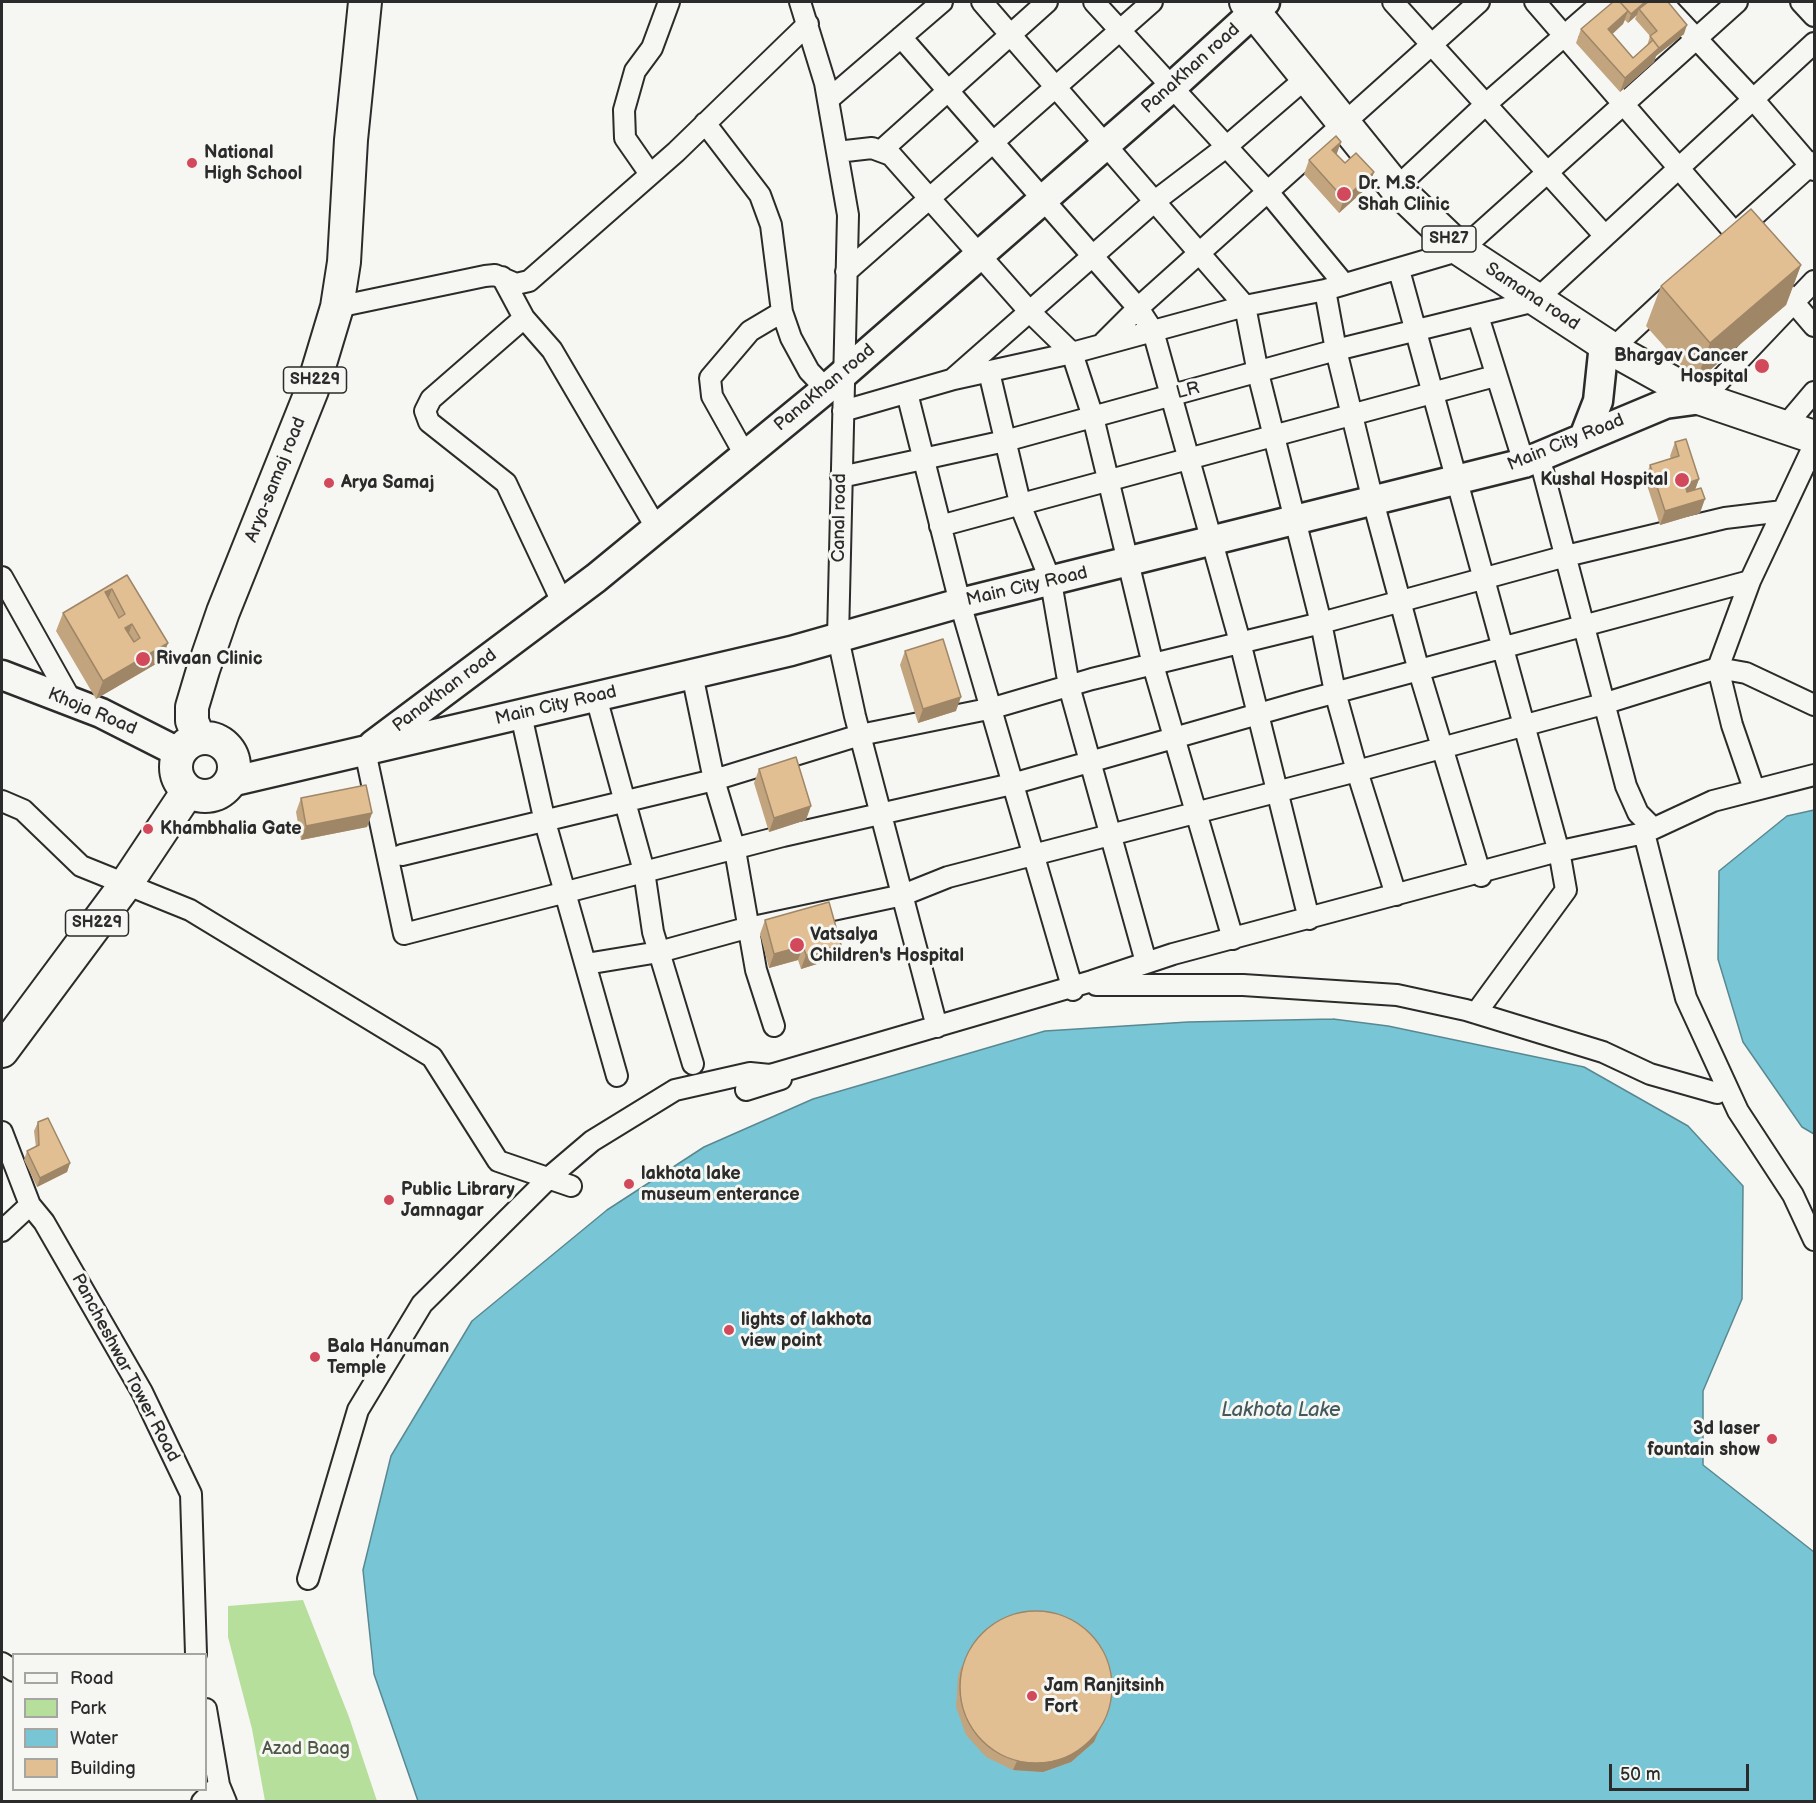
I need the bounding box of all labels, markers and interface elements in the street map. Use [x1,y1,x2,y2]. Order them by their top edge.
street label: PanaKhan road [1137,19,1245,119]
place label: National High School [204,142,302,184]
marker: National High School [185,156,199,170]
place label: Dr. M.S. Shah Clinic [1358,173,1450,216]
marker: Dr. M.S. Shah Clinic [1335,185,1353,203]
road number: SH27 [1422,226,1476,252]
street label: Samana road [1481,258,1583,336]
street label: PanaKhan road [770,340,880,436]
place label: Bhargav Cancer Hospital [1614,345,1748,388]
marker: Bhargav Cancer Hospital [1753,357,1771,375]
road number: SH229 [284,367,346,393]
street label: LR [1174,378,1202,404]
street label: Main City Road [1504,410,1628,476]
street label: Arya-samaj road [241,414,311,546]
place label: Kushal Hospital [1540,469,1668,491]
marker: Kushal Hospital [1673,471,1691,489]
place label: Arya Samaj [341,472,434,494]
street label: Canal road [828,473,852,563]
marker: Arya Samaj [322,476,336,490]
street label: Main City Road [964,563,1090,611]
street label: PanaKhan road [389,645,501,737]
place label: Rivaan Clinic [156,648,263,670]
marker: Rivaan Clinic [134,650,152,668]
street label: Main City Road [493,682,619,730]
street label: Khoja Road [44,684,140,740]
place label: Khambhalia Gate [160,818,302,840]
marker: Khambhalia Gate [141,822,155,836]
road number: SH229 [66,910,128,936]
place label: Vatsalya Children's Hospital [810,924,964,966]
marker: Vatsalya Children's Hospital [788,936,806,954]
place label: lakhota lake museum enterance [641,1163,800,1206]
marker: lakhota lake museum enterance [622,1177,636,1191]
place label: Public Library Jamnagar [401,1179,515,1222]
marker: Public Library Jamnagar [382,1193,396,1207]
street label: Pancheshwar Tower Road [66,1270,184,1466]
place label: lights of lakhota view point [741,1309,872,1352]
marker: lights of lakhota view point [722,1323,736,1337]
place label: Bala Hanuman Temple [327,1336,449,1378]
marker: Bala Hanuman Temple [308,1350,322,1364]
water label: Lakhota Lake [1221,1399,1341,1423]
place label: 3d laser fountain show [1647,1418,1760,1460]
marker: 3d laser fountain show [1765,1432,1779,1446]
legend [12,1653,207,1791]
text: Road [70,1668,114,1689]
place label: Jam Ranjitsinh Fort [1044,1675,1164,1718]
marker: Jam Ranjitsinh Fort [1025,1689,1039,1703]
text: Park [70,1698,106,1719]
text: Water [70,1728,118,1749]
park label: Azad Baag [262,1738,350,1760]
scale bar [1612,1752,1752,1790]
text: Building [70,1758,136,1779]
text: 50 m [1620,1764,1661,1785]

